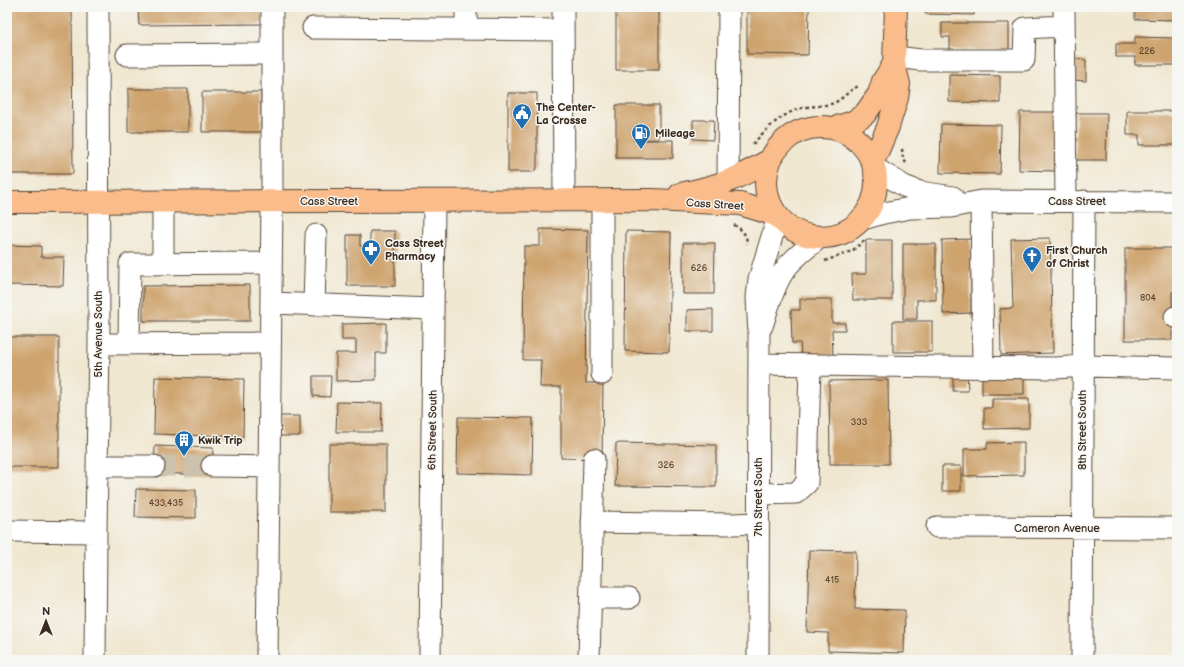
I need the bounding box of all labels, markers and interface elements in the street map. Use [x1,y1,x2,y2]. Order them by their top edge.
house number: 226 [1139,46,1156,57]
place label: The Center- La Crosse [536,101,596,127]
public building icon: The Center- La Crosse [511,102,533,130]
fuel station icon: Mileage [630,122,652,150]
place label: Mileage [655,127,695,140]
street label: Cass Street [300,195,359,208]
street label: Cass Street [1048,195,1107,208]
street label: Cass Street [686,196,745,213]
place label: Cass Street Pharmacy [385,237,444,263]
pharmacy icon: Cass Street Pharmacy [360,238,382,266]
place label: First Church of Christ [1046,244,1108,270]
church icon: First Church of Christ [1021,245,1043,273]
house number: 626 [691,263,708,274]
street label: 5th Avenue South [92,291,105,377]
house number: 804 [1140,293,1157,304]
street label: 6th Street South [425,390,440,470]
street label: 8th Street South [1076,390,1089,470]
house number: 333 [851,417,868,428]
building icon: Kwik Trip [173,429,195,457]
place label: Kwik Trip [198,434,243,447]
street label: 7th Street South [752,458,765,536]
house number: 326 [658,460,675,471]
house number: 433,435 [149,498,183,509]
street label: Cameron Avenue [1014,522,1100,535]
house number: 415 [825,575,839,586]
north arrow [26,601,66,641]
text: N [42,605,50,618]

